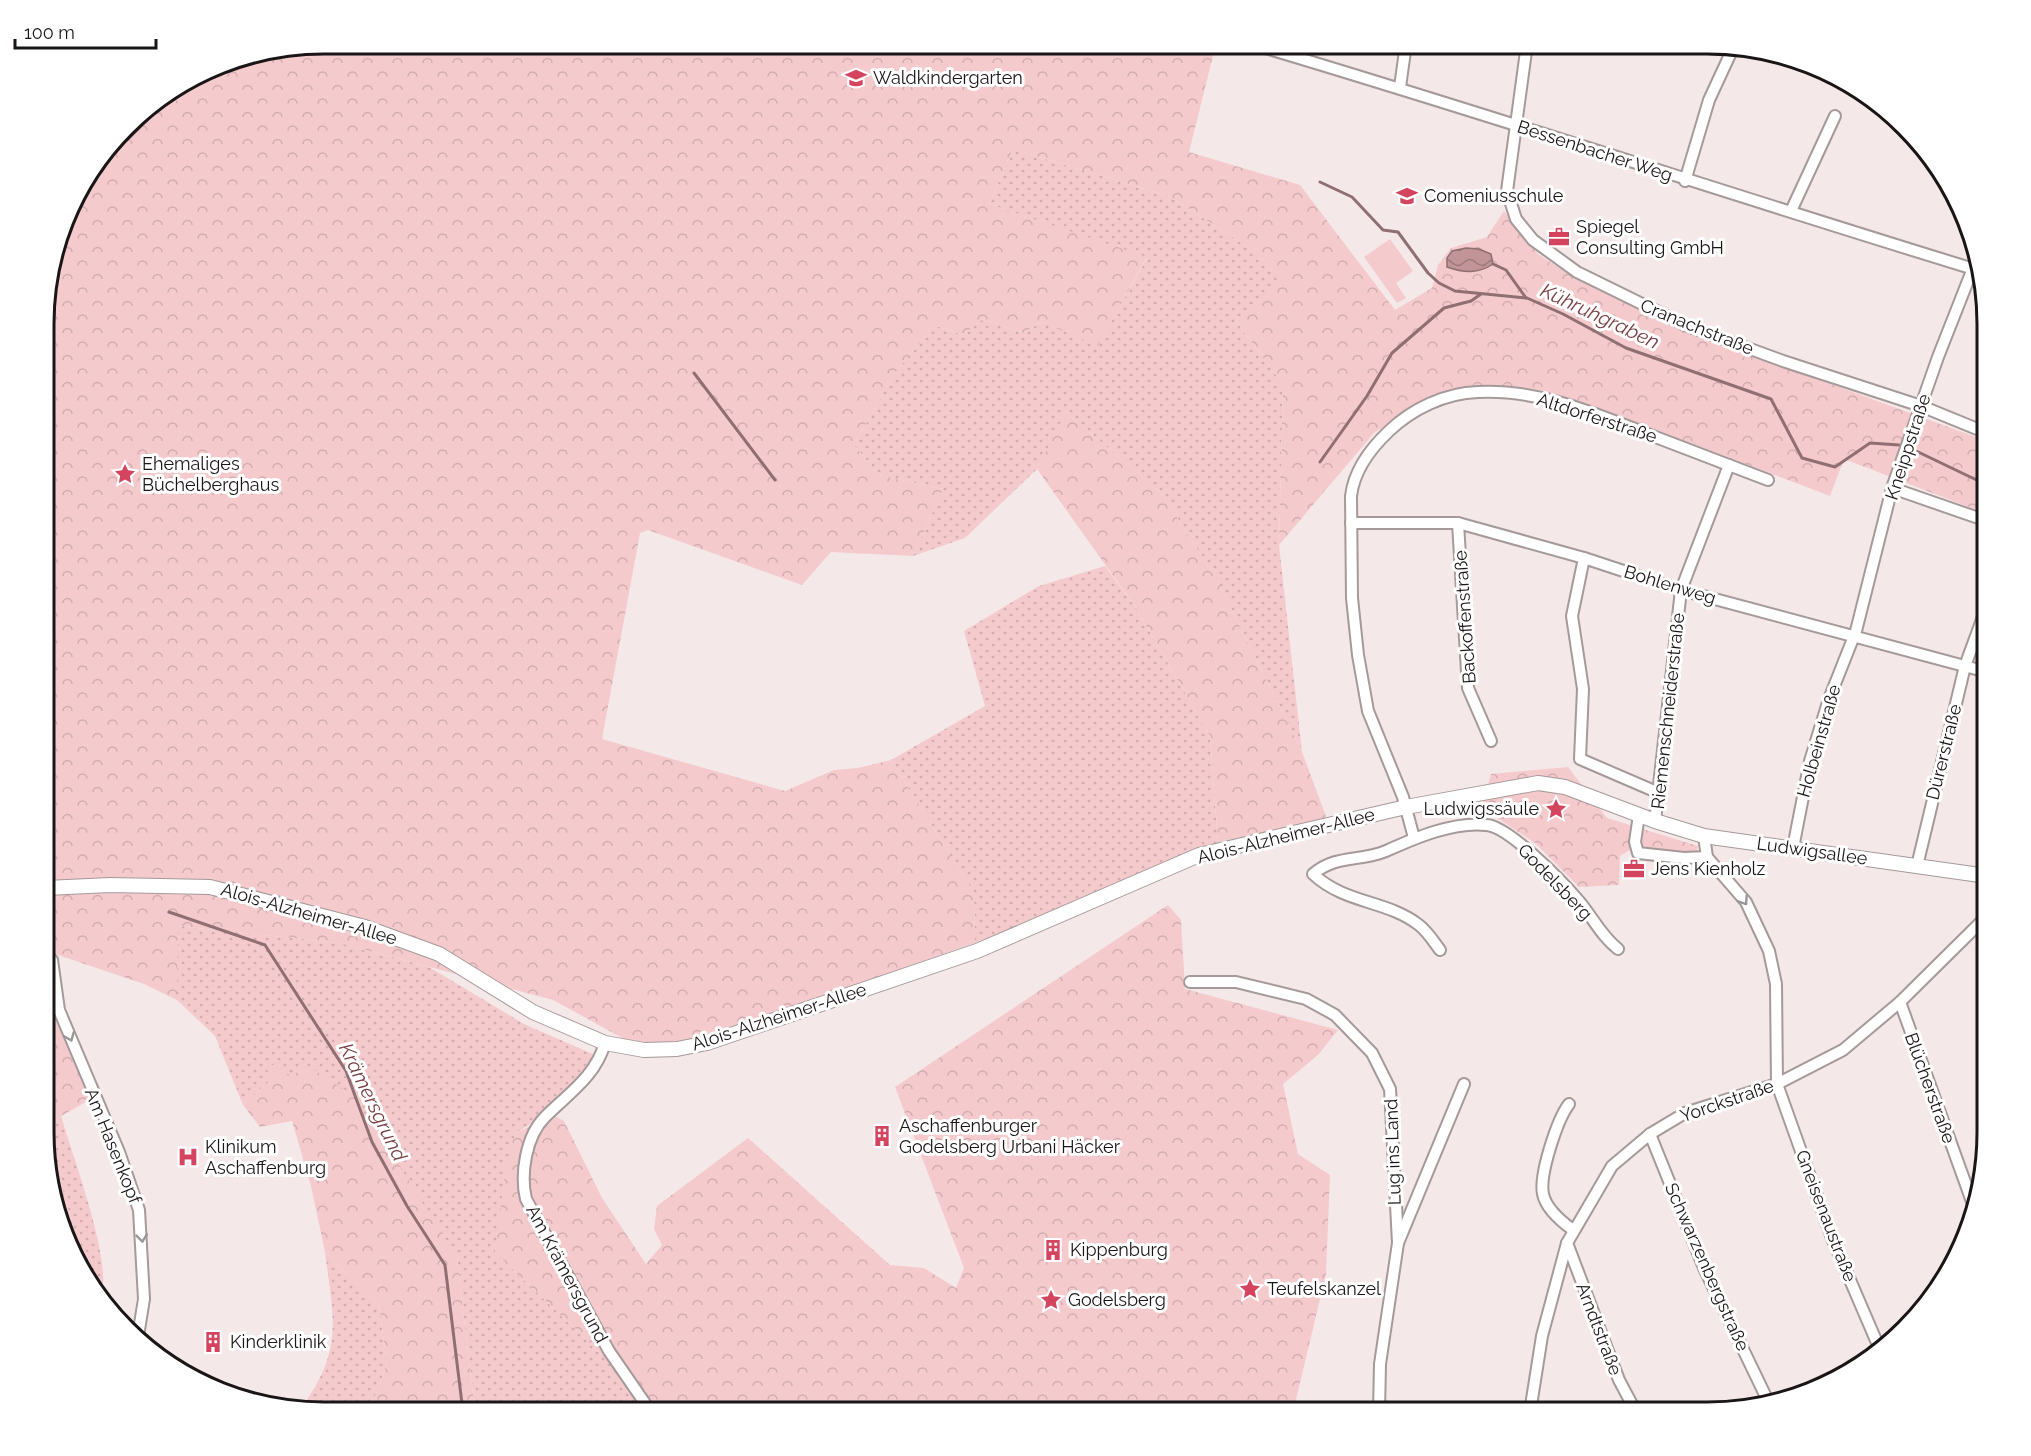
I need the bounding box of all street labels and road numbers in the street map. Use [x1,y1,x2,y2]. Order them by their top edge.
street label: Bessenbacher Weg [1515,116,1675,186]
street label: Cranachstraße [1637,294,1757,359]
street label: Altdorferstraße [1534,388,1660,447]
street label: Kneippstraße [1881,391,1935,502]
street label: Backoffenstraße [1449,549,1480,685]
street label: Bohlenweg [1622,561,1719,608]
street label: Riemenschneiderstraße [1647,611,1688,810]
street label: Holbeinstraße [1792,682,1845,800]
street label: Dürerstraße [1921,701,1966,802]
street label: Alois-Alzheimer-Allee [1195,803,1377,868]
street label: Ludwigsallee [1755,832,1869,869]
street label: Godelsberg [1514,839,1597,924]
street label: Alois-Alzheimer-Allee [219,878,400,949]
street label: Alois-Alzheimer-Allee [689,978,869,1055]
street label: Blücherstraße [1901,1030,1960,1146]
street label: Yorckstraße [1677,1075,1777,1126]
street label: Am Hasenkopf [81,1085,147,1208]
street label: Lug ins Land [1380,1098,1405,1206]
street label: Gneisenaustraße [1792,1147,1861,1285]
street label: Schwarzenbergstraße [1661,1180,1754,1354]
street label: Am Krämersgrund [522,1201,613,1346]
street label: Arndtstraße [1572,1280,1627,1378]

